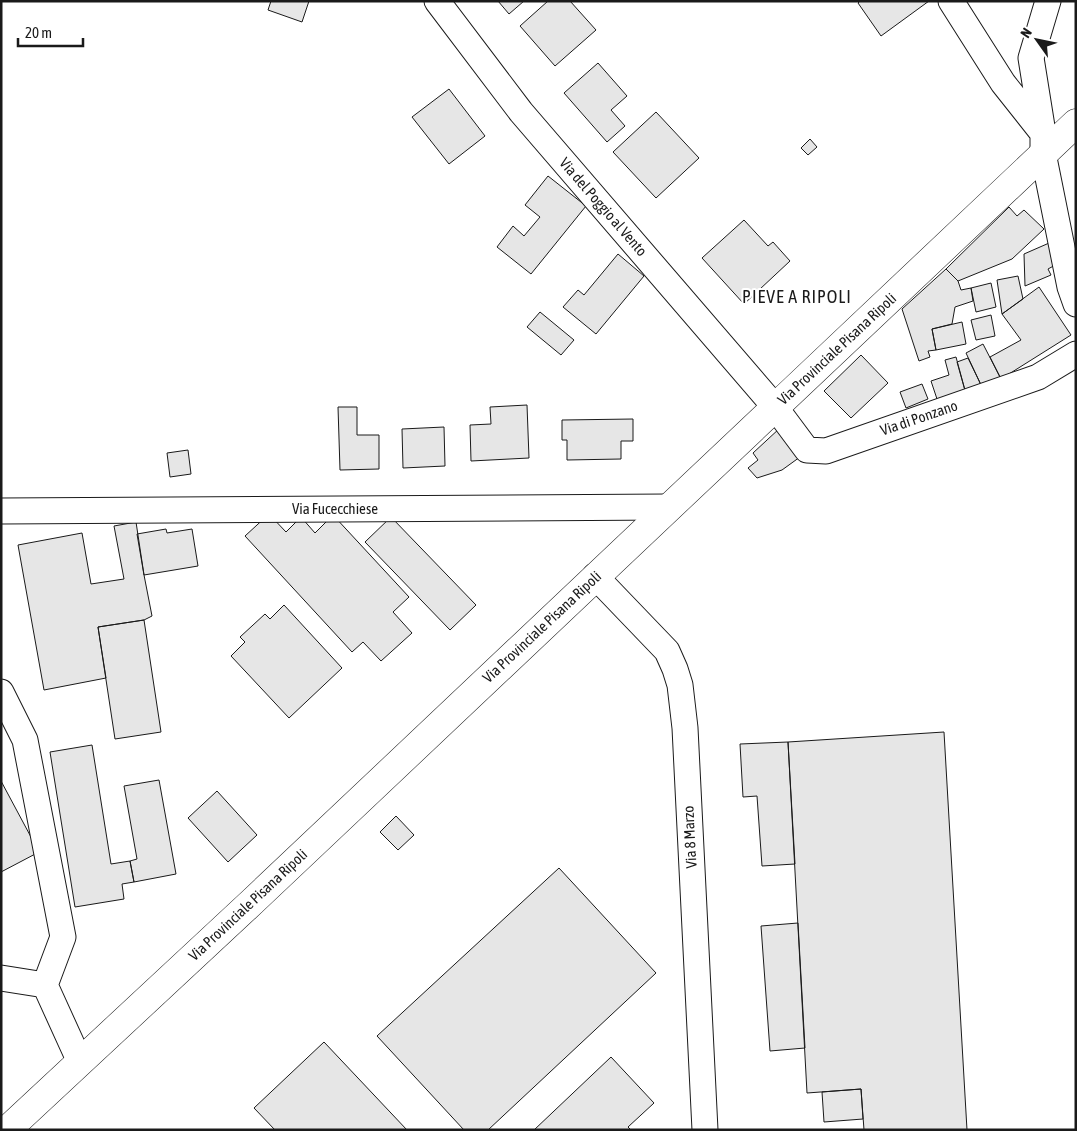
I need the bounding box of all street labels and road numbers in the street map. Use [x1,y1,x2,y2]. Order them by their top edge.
street label: Via del Poggio al Vento [556,154,651,259]
street label: Via Provinciale Pisana Ripoli [774,289,899,408]
street label: Via di Ponzano [878,396,960,439]
street label: Via Fucecchiese [292,500,378,517]
street label: Via Provinciale Pisana Ripoli [479,567,604,686]
street label: Via 8 Marzo [679,805,700,869]
street label: Via Provinciale Pisana Ripoli [185,845,310,964]

